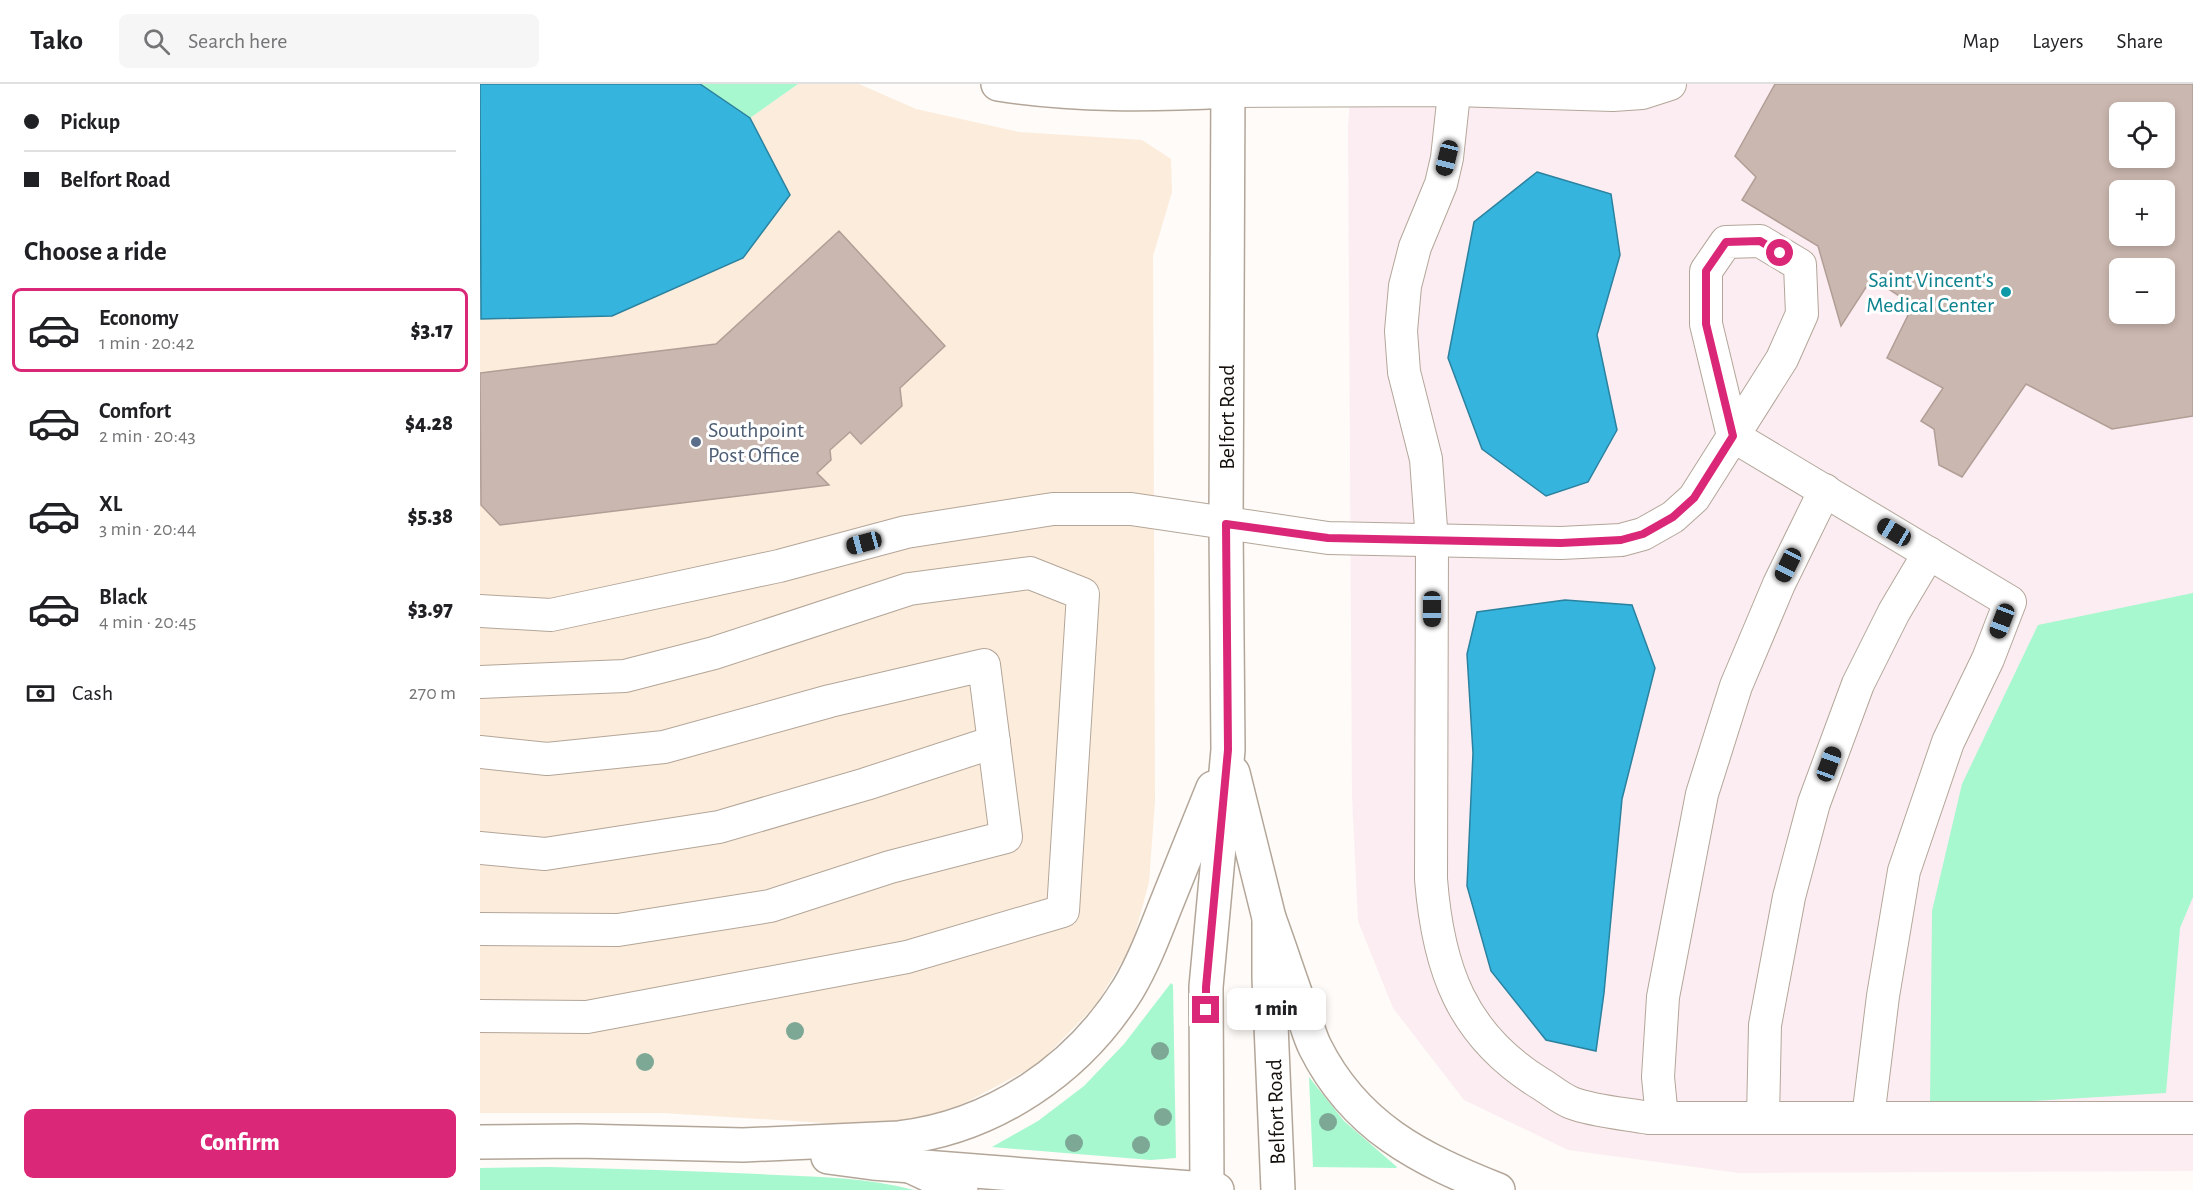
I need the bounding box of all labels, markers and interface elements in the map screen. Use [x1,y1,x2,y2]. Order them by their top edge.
search box [119,14,539,68]
icon: search [140,25,173,58]
text: Tako [30,27,83,55]
text: Search here [188,30,288,52]
text: Map [1963,31,1999,52]
text: Layers [2032,31,2083,52]
text: Share [2116,31,2163,52]
map controls [2109,102,2175,324]
button: locate [2109,102,2175,168]
text: Pickup [60,111,120,133]
car [1434,138,1460,178]
text: Belfort Road [60,169,170,191]
button: + [2109,180,2175,246]
text: Choose a ride [24,238,167,265]
route start [1766,239,1793,266]
button: − [2109,258,2175,324]
place label: Saint Vincent's Medical Center [1866,269,1994,316]
marker: Saint Vincent's Medical Center [1999,285,2013,299]
icon: car [27,303,81,357]
text: Economy [99,307,179,329]
text: $3.17 [410,319,453,341]
text: 1 min · 20:42 [99,333,194,353]
street label: Belfort Road [1216,364,1238,470]
icon: car [27,396,81,450]
text: Comfort [99,400,171,422]
text: $4.28 [405,412,453,434]
place label: Southpoint Post Office [708,419,804,466]
text: 2 min · 20:43 [99,426,196,446]
marker: Southpoint Post Office [689,435,703,449]
icon: car [27,489,81,543]
text: XL [99,493,122,515]
text: $5.38 [408,505,453,527]
car [1874,515,1914,549]
text: 3 min · 20:44 [99,519,196,539]
car [844,530,884,556]
car [1772,545,1804,585]
icon: car [27,582,81,636]
text: Black [99,586,147,608]
car [1423,591,1441,627]
text: $3.97 [408,598,453,620]
car [1987,601,2017,641]
text: 4 min · 20:45 [99,612,196,632]
icon: cash [24,677,57,710]
text: Cash [72,682,113,704]
text: 270 m [409,683,456,703]
car [1814,744,1844,784]
callout: 1 min [1227,989,1326,1031]
route end [1192,996,1219,1023]
text: 1 min [1255,999,1298,1019]
street label: Belfort Road [1263,1059,1289,1165]
button: Confirm [24,1109,456,1178]

